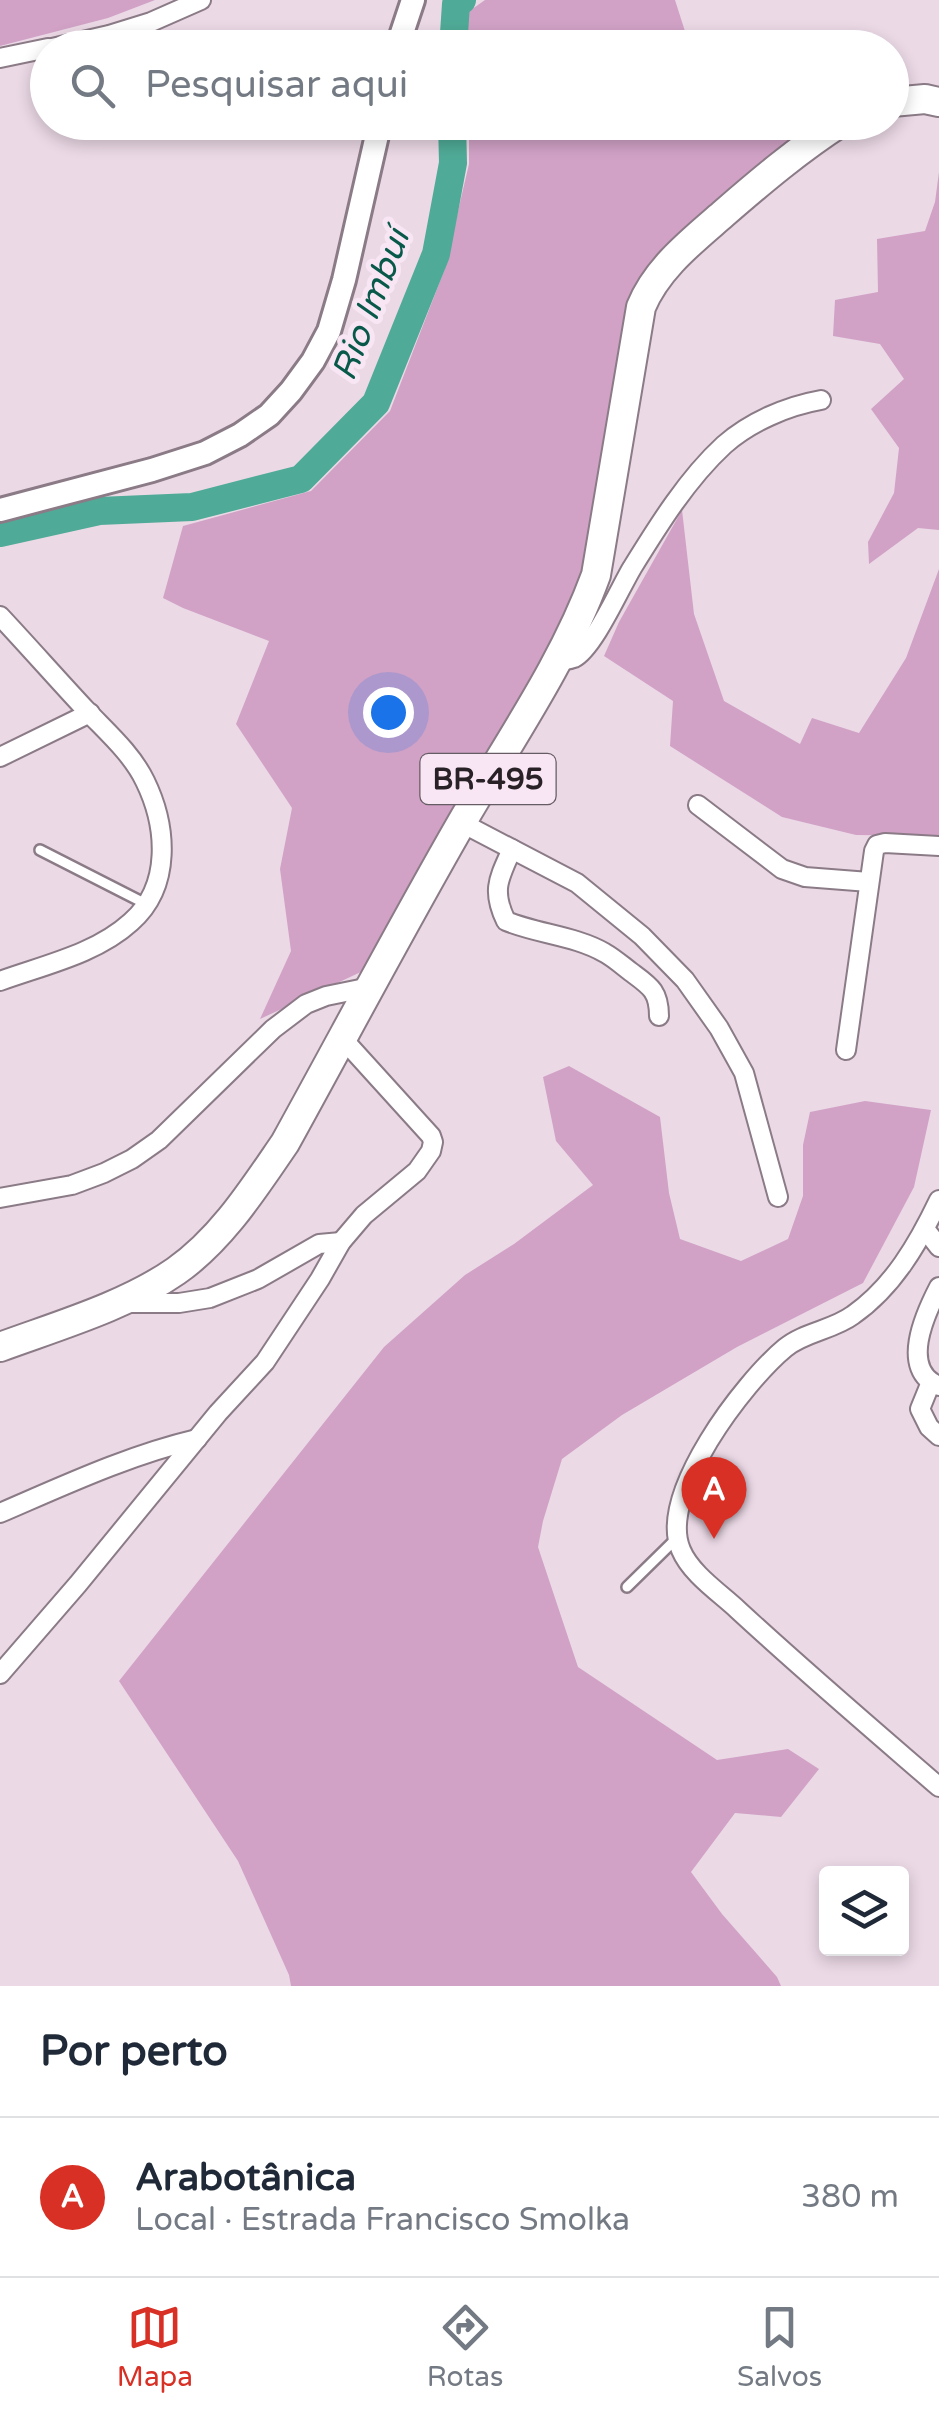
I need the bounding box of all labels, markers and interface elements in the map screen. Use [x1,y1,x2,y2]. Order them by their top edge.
search box [30,30,909,140]
icon: search [65,58,120,113]
text: Pesquisar aqui [145,62,408,108]
water label: Rio Imbuí [323,218,421,386]
your location [363,687,414,738]
road number: BR-495 [420,754,556,804]
pin: A [682,1456,746,1539]
map controls [819,1866,909,1956]
button: layers [819,1866,909,1956]
text: Por perto [40,2026,228,2077]
text: Arabotânica [135,2155,356,2201]
text: A [61,2178,84,2216]
text: 380 m [801,2178,899,2216]
text: Local · Estrada Francisco Smolka [135,2201,630,2239]
tab: Mapa [117,2300,193,2394]
tab: Rotas [427,2300,503,2394]
tab: Salvos [737,2300,822,2394]

